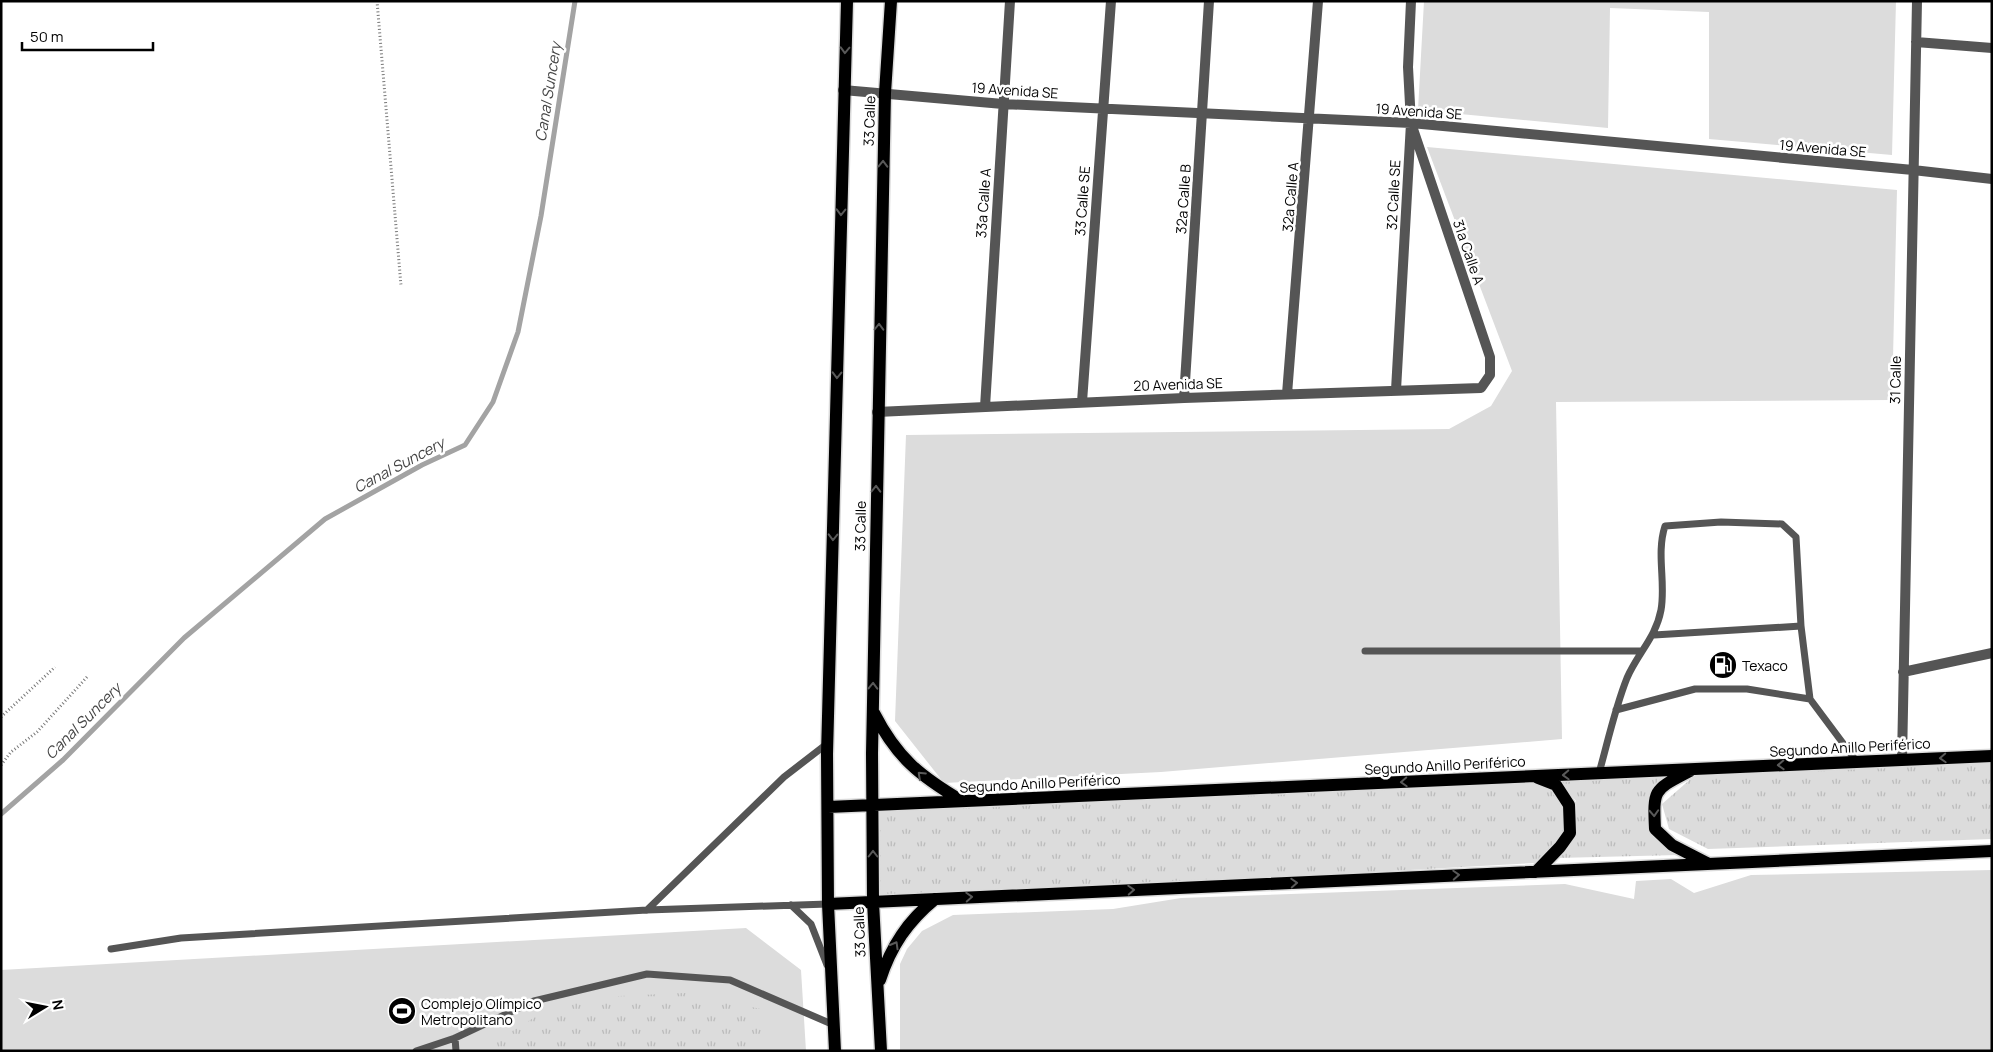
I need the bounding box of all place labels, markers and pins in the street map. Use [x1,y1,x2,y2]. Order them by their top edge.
fuel station icon: Texaco [1708,650,1738,680]
place label: Texaco [1742,656,1788,675]
place label: Complejo Olímpico Metropolitano [421,994,541,1029]
sports icon: Complejo Olímpico Metropolitano [387,996,417,1026]

